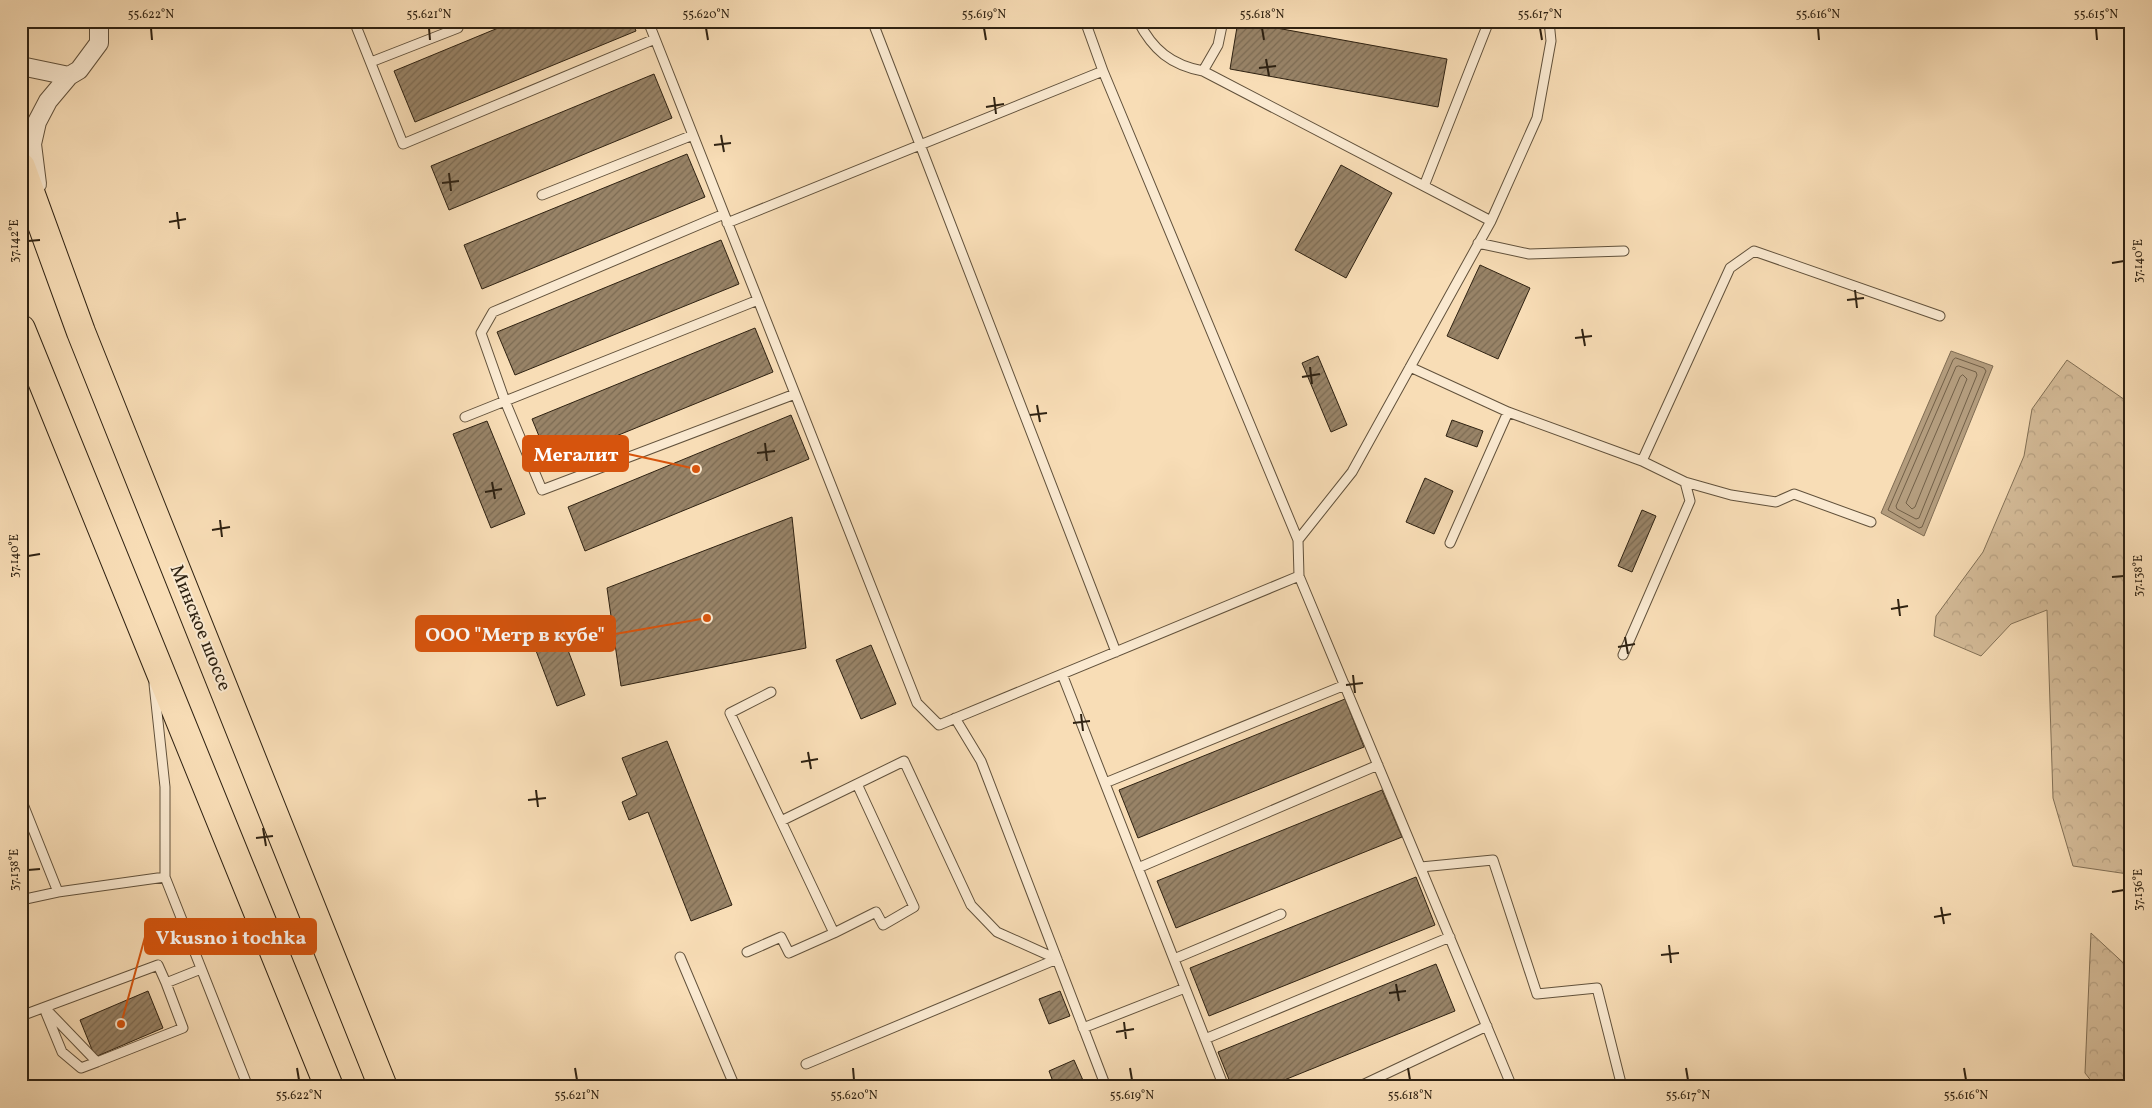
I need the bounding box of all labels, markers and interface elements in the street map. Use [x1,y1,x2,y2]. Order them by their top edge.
text: 55.622°N [128,7,174,23]
text: 55.621°N [407,7,452,23]
text: 55.620°N [682,7,730,23]
text: 55.619°N [962,7,1006,23]
text: 55.618°N [1240,7,1284,23]
text: 55.617°N [1518,7,1562,23]
text: 55.616°N [1796,7,1840,23]
text: 55.615°N [2074,7,2118,23]
text: 37.142°E [7,219,23,263]
text: 37.140°E [2131,239,2147,283]
callout: Мегалит [523,436,628,471]
text: Мегалит [534,442,618,470]
text: 37.140°E [7,534,23,578]
text: 37.138°E [2131,555,2147,597]
street label: Минское шоссе [163,561,237,695]
callout: ООО "Метр в кубе" [416,616,615,651]
text: ООО "Метр в кубе" [425,622,605,650]
text: 37.138°E [7,849,23,891]
text: 37.136°E [2131,869,2147,911]
callout: Vkusno i tochka [145,919,316,954]
text: Vkusno i tochka [156,925,306,953]
text: 55.622°N [276,1088,322,1104]
text: 55.621°N [555,1088,600,1104]
text: 55.620°N [830,1088,878,1104]
text: 55.619°N [1110,1088,1154,1104]
text: 55.618°N [1388,1088,1432,1104]
text: 55.617°N [1666,1088,1710,1104]
text: 55.616°N [1944,1088,1988,1104]

